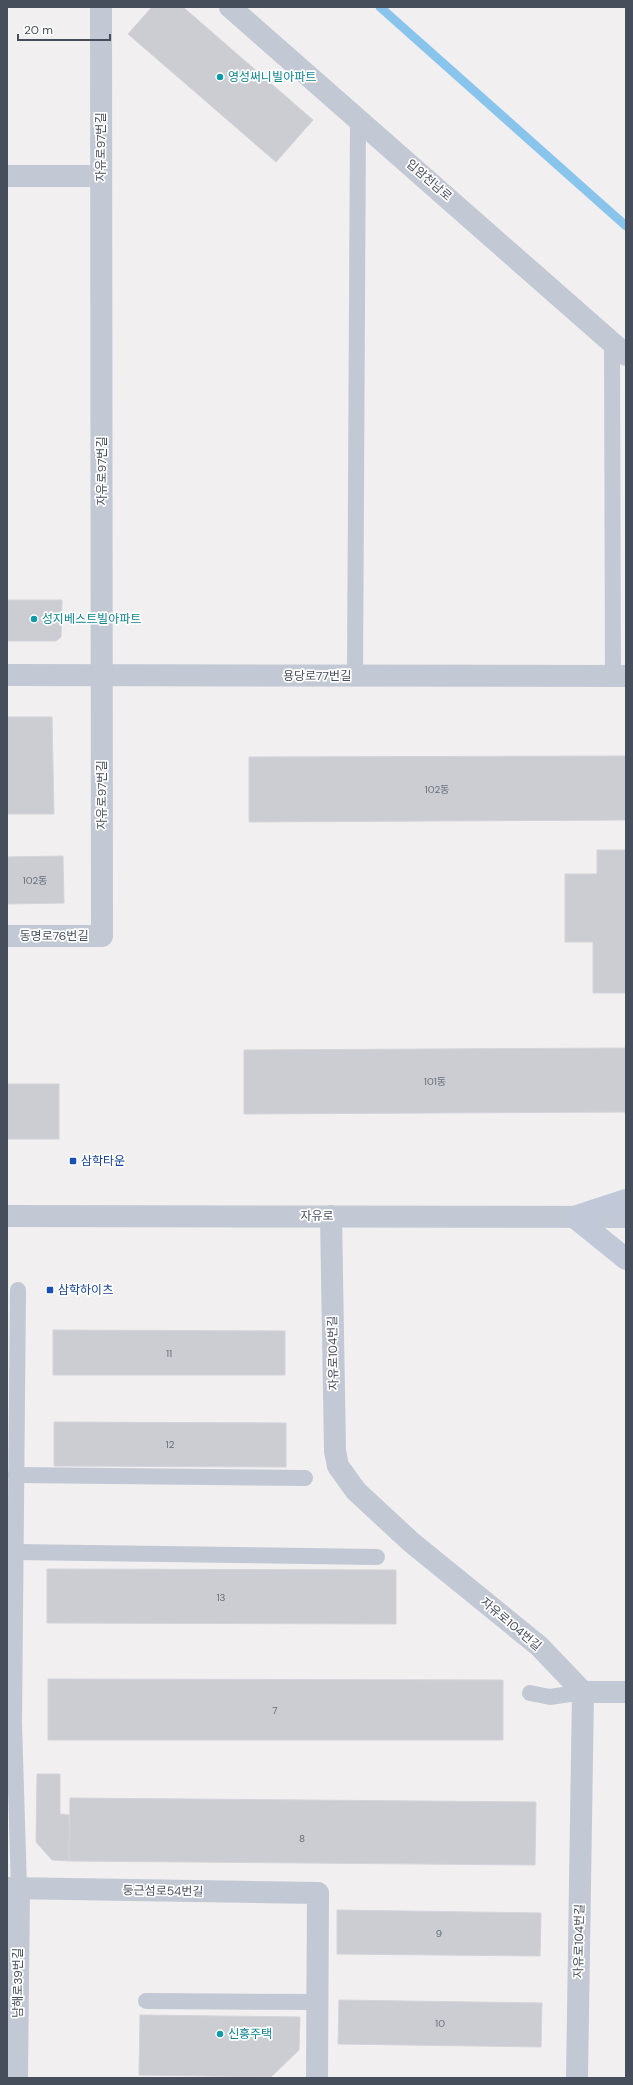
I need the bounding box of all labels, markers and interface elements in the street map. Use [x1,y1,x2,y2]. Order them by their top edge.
scale bar [18,16,110,42]
text: 20 m [24,22,53,38]
place label: 영성써니빌아파트 [228,69,316,85]
marker: 영성써니빌아파트 [215,72,225,82]
street label: 자유로97번길 [93,113,109,181]
street label: 입암천남로 [403,156,455,204]
street label: 자유로97번길 [94,437,110,505]
place label: 성지베스트빌아파트 [42,611,141,627]
marker: 성지베스트빌아파트 [29,614,39,624]
street label: 용당로77번길 [283,668,351,684]
street label: 자유로97번길 [94,761,110,829]
house number: 102동 [425,783,449,796]
house number: 102동 [23,874,47,887]
street label: 동명로76번길 [20,928,88,944]
house number: 101동 [424,1075,446,1088]
place label: 삼학타운 [81,1153,125,1169]
marker: 삼학타운 [68,1156,78,1166]
street label: 자유로 [300,1208,334,1224]
place label: 삼학하이츠 [58,1282,113,1298]
marker: 삼학하이츠 [45,1285,55,1295]
street label: 자유로104번길 [324,1316,342,1390]
house number: 11 [166,1347,172,1360]
house number: 12 [166,1438,175,1451]
house number: 13 [216,1591,226,1604]
street label: 자유로104번길 [477,1594,545,1654]
house number: 7 [272,1704,278,1717]
house number: 8 [299,1832,305,1845]
street label: 둥근섬로54번길 [122,1882,204,1900]
street label: 자유로104번길 [570,1904,588,1978]
house number: 9 [436,1927,442,1940]
street label: 남해로39번길 [10,1948,26,2018]
house number: 10 [435,2017,445,2030]
place label: 신흥주택 [228,2026,272,2042]
marker: 신흥주택 [215,2029,225,2039]

